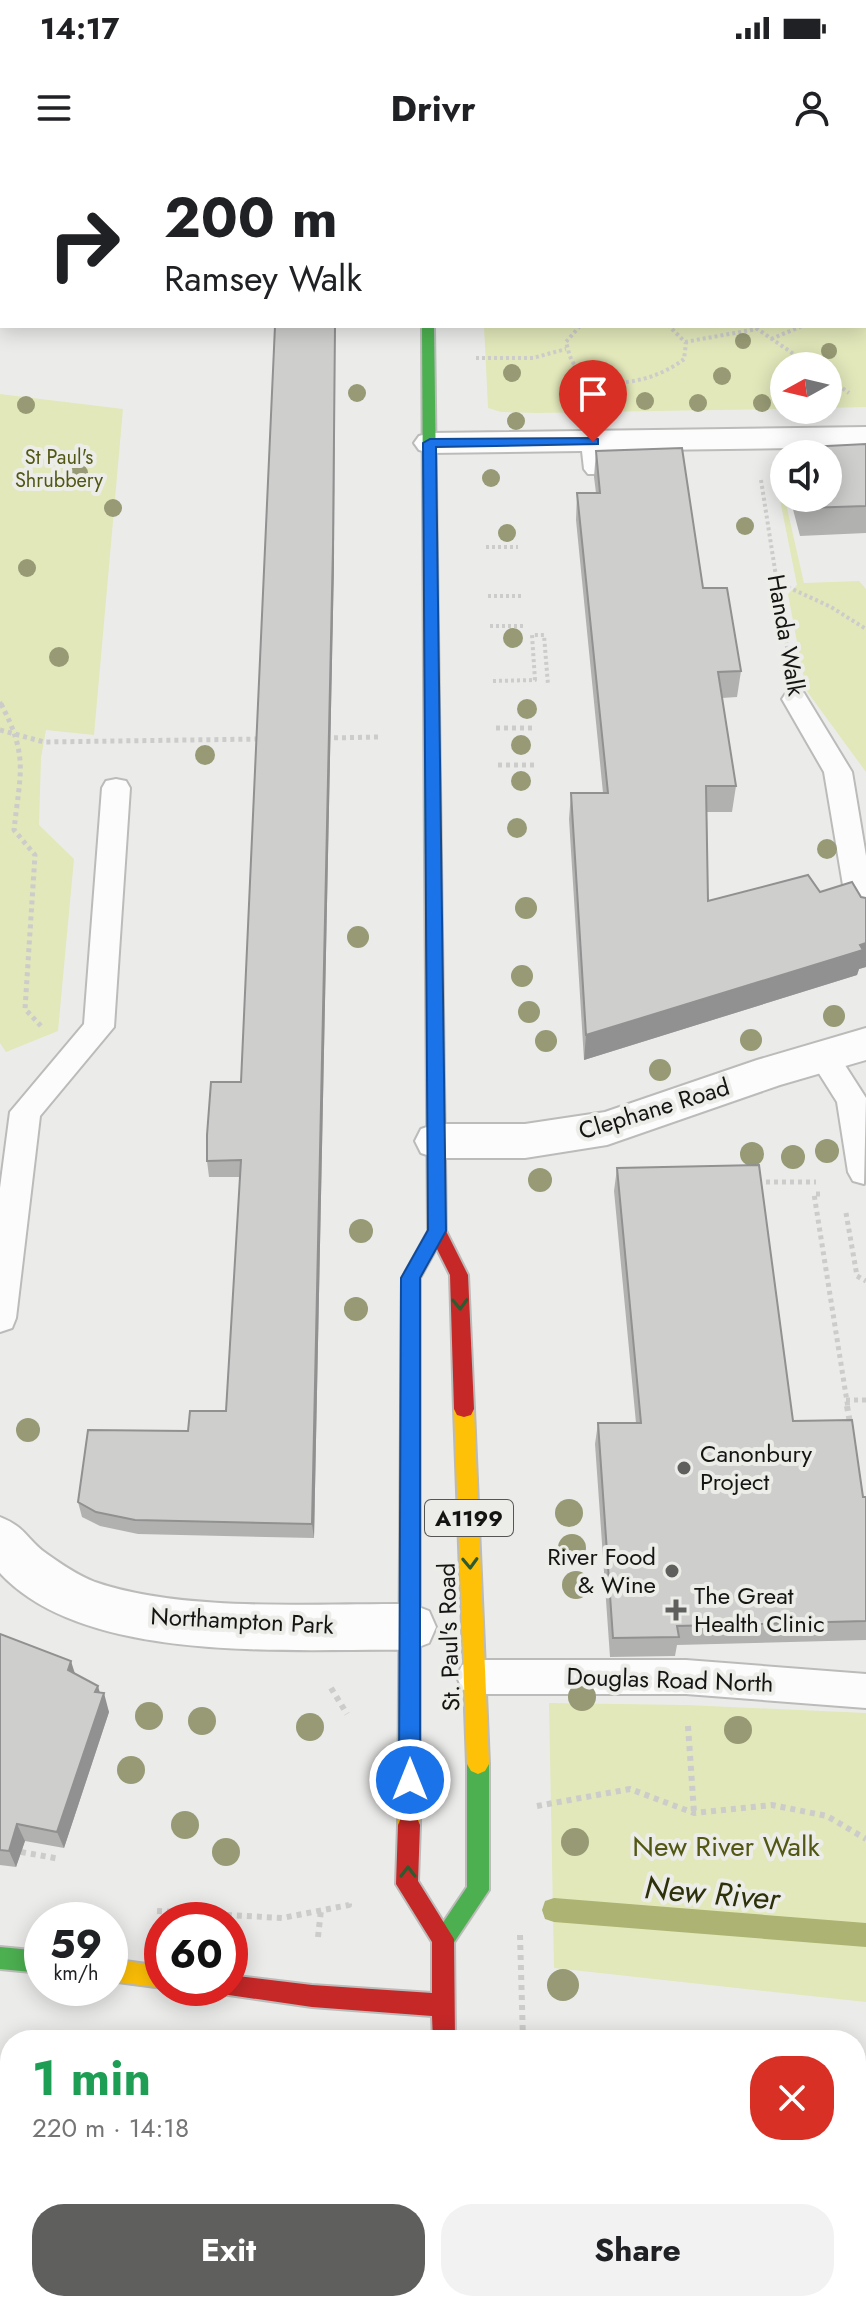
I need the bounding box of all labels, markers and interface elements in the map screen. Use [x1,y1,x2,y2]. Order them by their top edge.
text: 14:17 [40,7,119,50]
text: Drivr [391,82,475,134]
icon: menu [32,86,76,130]
icon: person [790,86,834,130]
text: 200 m [164,177,338,258]
icon: right [32,192,136,296]
text: Ramsey Walk [164,252,362,304]
north arrow [770,352,842,424]
map controls [770,352,842,512]
pin [559,360,627,442]
icon: arrive [571,372,615,416]
button: sound [770,440,842,512]
park label: St Paul's Shrubbery [15,443,103,495]
street label: Handa Walk [759,571,814,699]
street label: Clephane Road [574,1069,734,1148]
one-way arrow [452,1298,469,1311]
place label: Canonbury Project [700,1436,813,1499]
marker: Canonbury Project [675,1459,693,1477]
road number: A1199 [425,1500,513,1536]
place label: River Food & Wine [547,1539,656,1602]
one-way arrow [462,1557,479,1570]
street label: St. Paul's Road [428,1562,469,1712]
marker: River Food & Wine [663,1562,681,1580]
place label: The Great Health Clinic [694,1578,825,1641]
street label: Northampton Park [149,1598,335,1643]
marker: The Great Health Clinic [665,1599,687,1621]
street label: Douglas Road North [566,1658,774,1701]
position arrow [368,1738,452,1822]
park label: New River Walk [632,1826,820,1867]
water label: New River [642,1864,784,1922]
one-way arrow [399,1865,417,1878]
speed limit sign: 60 [144,1902,248,2006]
text: 59 [50,1915,102,1973]
text: km/h [53,1959,99,1988]
text: 1 min [32,2044,151,2113]
button: close [750,2056,834,2140]
text: 220 m · 14:18 [32,2109,189,2147]
button: Exit [32,2204,425,2296]
button: Share [441,2204,834,2296]

